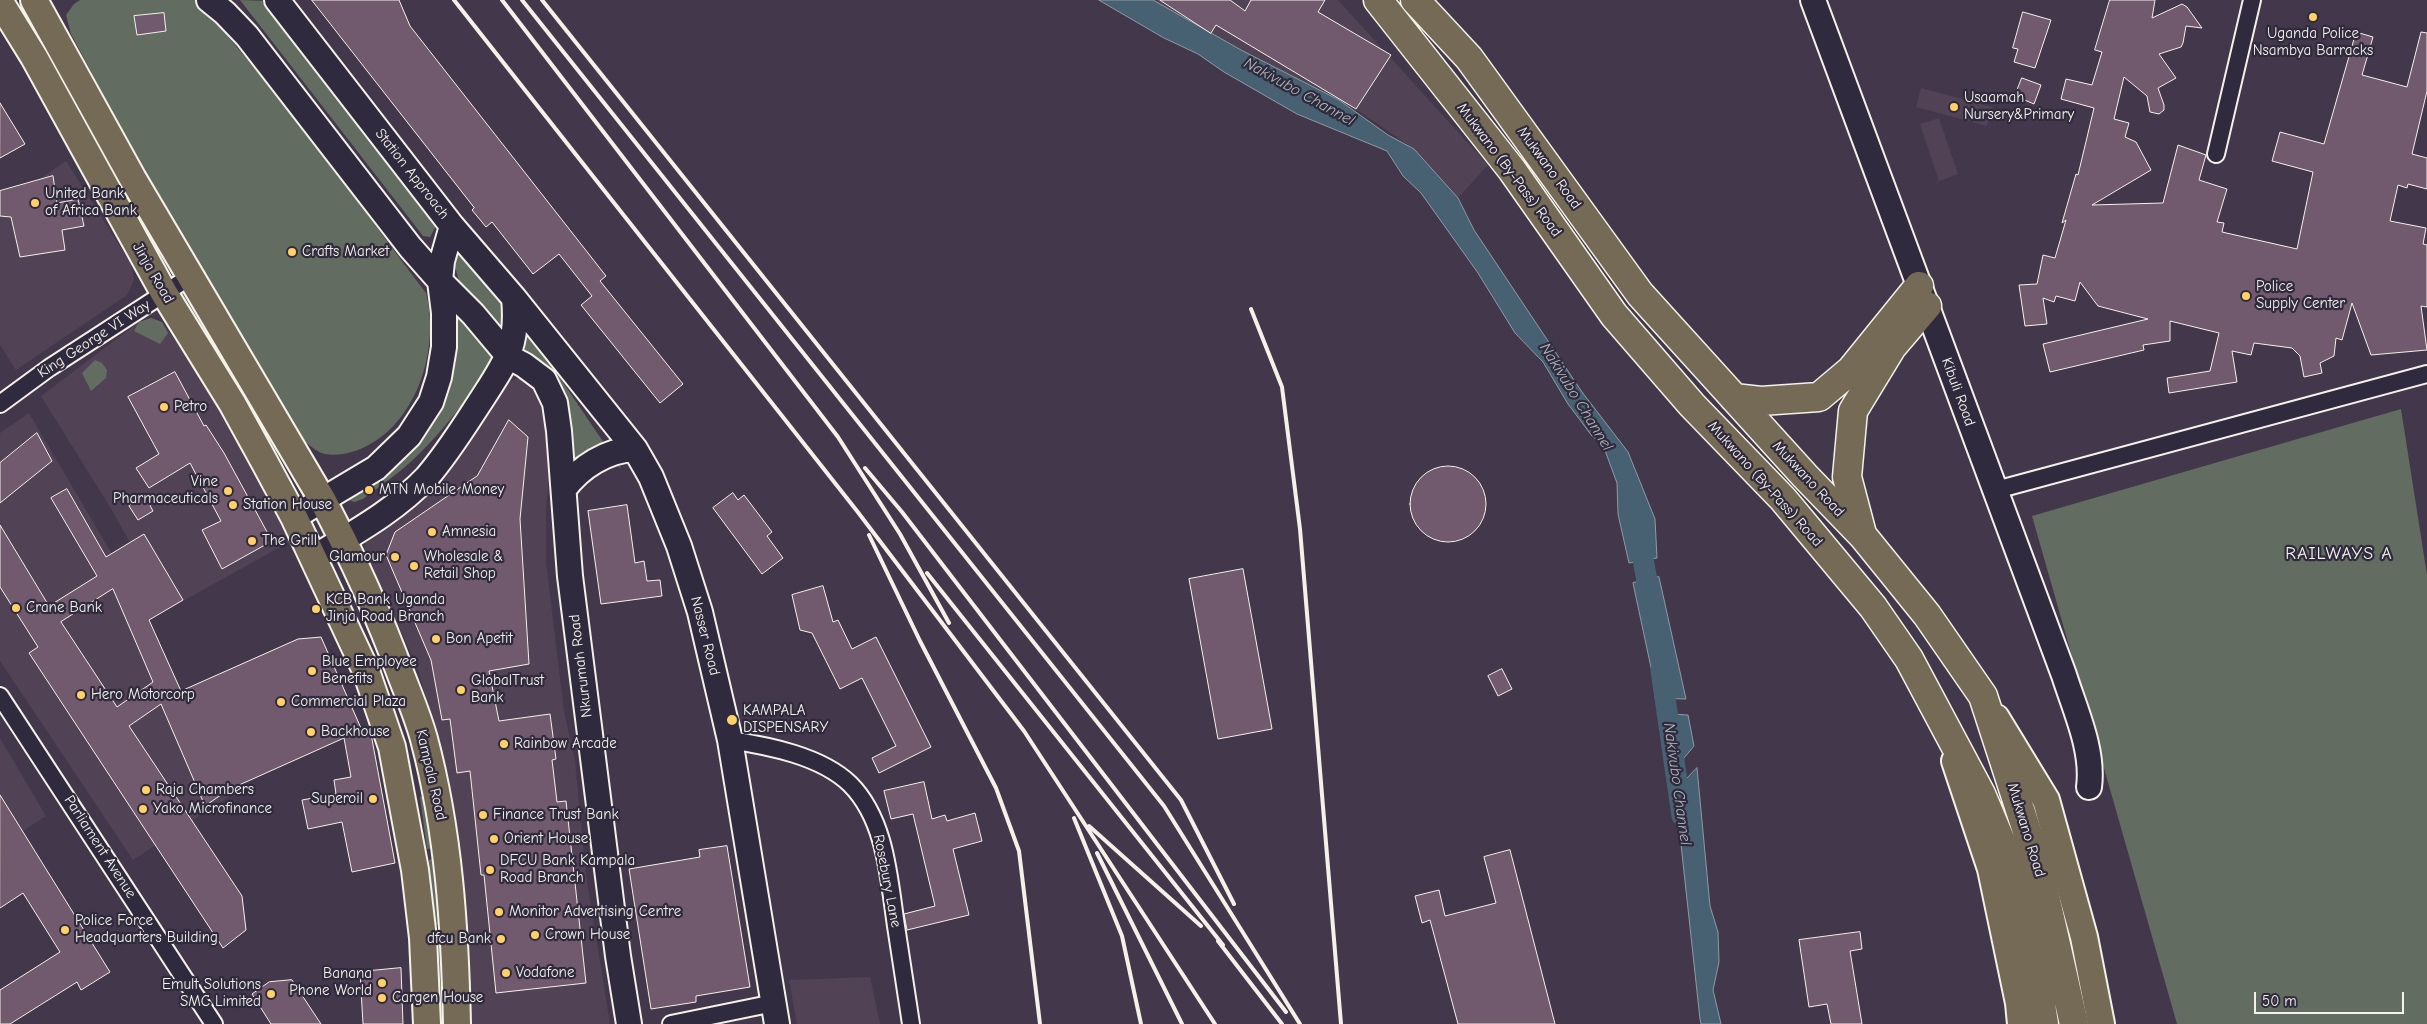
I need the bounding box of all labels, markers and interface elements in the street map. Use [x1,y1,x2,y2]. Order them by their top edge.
marker: Uganda Police Nsambya Barracks [2307,11,2319,23]
place label: Uganda Police Nsambya Barracks [2253,25,2373,60]
water label: Nakivubo Channel [1240,54,1358,130]
place label: Usaamah Nursery&Primary [1964,89,2074,124]
street label: Mukwano (By-Pass) Road [1453,100,1565,240]
marker: Usaamah Nursery&Primary [1948,101,1960,113]
street label: Mukwano Road [1513,123,1585,213]
street label: Station Approach [371,125,453,223]
place label: United Bank of Africa Bank [45,185,137,220]
marker: United Bank of Africa Bank [29,197,41,209]
street label: Jinja Road [128,239,178,307]
place label: Crafts Market [302,243,389,261]
marker: Crafts Market [286,246,298,258]
place label: Police Supply Center [2256,278,2345,313]
marker: Police Supply Center [2240,290,2252,302]
street label: King George VI Way [34,296,154,382]
water label: Nakivubo Channel [1535,340,1617,454]
street label: Kibuli Road [1937,355,1979,429]
place label: Petro [174,398,207,416]
marker: Petro [158,401,170,413]
street label: Mukwano (By-Pass) Road [1704,417,1826,551]
street label: Mukwano Road [1768,437,1848,521]
place label: Vine Pharmaceuticals [113,473,218,508]
place label: MTN Mobile Money [379,481,504,499]
marker: MTN Mobile Money [363,484,375,496]
marker: Vine Pharmaceuticals [222,485,234,497]
place label: Station House [243,496,332,514]
marker: Station House [227,499,239,511]
place label: Amnesia [442,523,496,541]
marker: Amnesia [426,526,438,538]
place label: The Grill [262,532,317,550]
marker: The Grill [246,535,258,547]
district label: RAILWAYS A [2284,543,2394,565]
place label: Glamour [329,548,385,566]
place label: Wholesale & Retail Shop [424,548,503,583]
marker: Glamour [389,551,401,563]
marker: Wholesale & Retail Shop [408,560,420,572]
place label: KCB Bank Uganda Jinja Road Branch [326,591,445,626]
street label: Nasser Road [686,595,724,677]
place label: Crane Bank [26,599,102,617]
marker: Crane Bank [10,602,22,614]
marker: KCB Bank Uganda Jinja Road Branch [310,603,322,615]
street label: Nkurumah Road [566,613,596,719]
place label: Bon Apetit [446,630,513,648]
marker: Bon Apetit [430,633,442,645]
place label: Blue Employee Benefits [322,653,417,688]
marker: Blue Employee Benefits [306,665,318,677]
place label: GlobalTrust Bank [471,672,544,707]
marker: GlobalTrust Bank [455,684,467,696]
place label: Hero Motorcorp [91,686,195,704]
marker: Hero Motorcorp [75,689,87,701]
place label: Commercial Plaza [291,693,406,711]
marker: Commercial Plaza [275,696,287,708]
place label: KAMPALA DISPENSARY [743,702,828,737]
marker: KAMPALA DISPENSARY [725,713,739,727]
water label: Nakivubo Channel [1659,721,1695,847]
place label: Backhouse [321,723,390,741]
marker: Backhouse [305,726,317,738]
street label: Kampala Road [412,728,450,822]
place label: Rainbow Arcade [514,735,617,753]
marker: Rainbow Arcade [498,738,510,750]
place label: Raja Chambers [156,781,254,799]
street label: Mukwano Road [2003,781,2049,879]
marker: Raja Chambers [140,784,152,796]
place label: Superoil [311,790,363,808]
street label: Parliament Avenue [60,792,140,902]
marker: Superoil [367,793,379,805]
place label: Yako Microfinance [153,800,272,818]
marker: Yako Microfinance [137,803,149,815]
place label: Finance Trust Bank [493,806,619,824]
marker: Finance Trust Bank [477,809,489,821]
place label: Orient House [504,830,588,848]
marker: Orient House [488,833,500,845]
street label: Rosebury Lane [869,833,905,929]
place label: DFCU Bank Kampala Road Branch [500,852,635,887]
marker: DFCU Bank Kampala Road Branch [484,864,496,876]
place label: Monitor Advertising Centre [509,903,681,921]
marker: Monitor Advertising Centre [493,906,505,918]
place label: Police Force Headquarters Building [75,912,218,947]
marker: Police Force Headquarters Building [59,924,71,936]
place label: Crown House [545,926,630,944]
marker: Crown House [529,929,541,941]
place label: dfcu Bank [427,930,491,948]
marker: dfcu Bank [495,933,507,945]
place label: Vodafone [516,964,574,982]
place label: Banana Phone World [289,965,372,1000]
marker: Vodafone [500,967,512,979]
place label: Emult Solutions SMC Limited [162,976,261,1011]
marker: Banana Phone World [376,977,388,989]
scale bar [2257,982,2407,1014]
marker: Emult Solutions SMC Limited [265,988,277,1000]
place label: Cargen House [392,989,483,1007]
marker: Cargen House [376,992,388,1004]
text: 50 m [2262,992,2297,1010]

